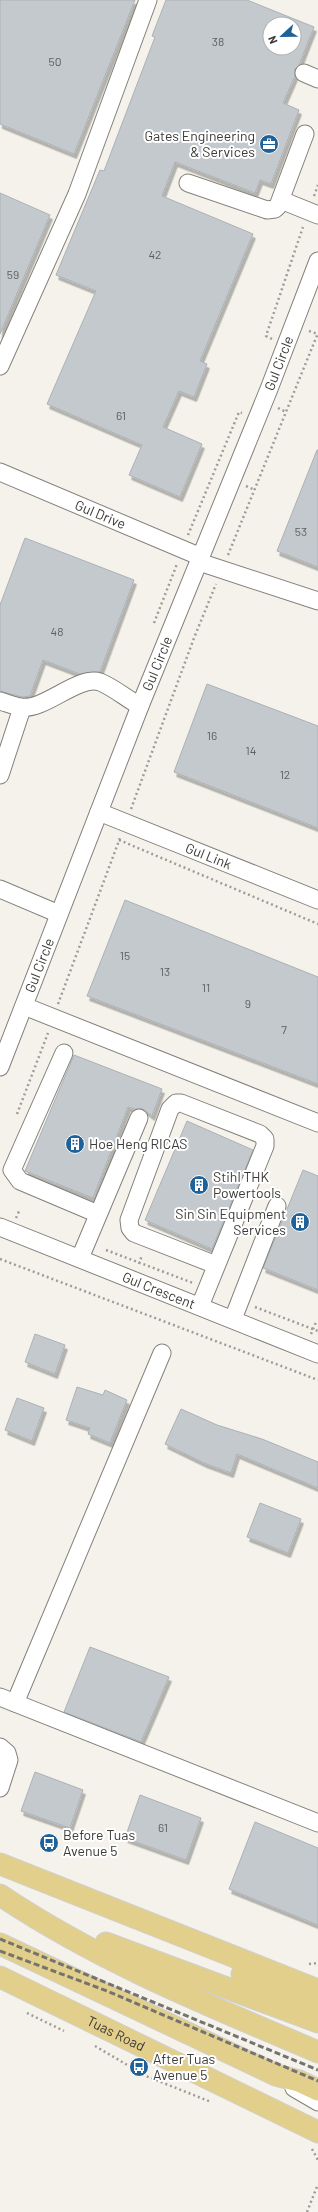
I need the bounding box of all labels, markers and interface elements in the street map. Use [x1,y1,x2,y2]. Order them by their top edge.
north arrow [262,16,302,56]
house number: 38 [212,34,224,48]
text: N [265,34,280,46]
house number: 50 [49,54,61,68]
place label: Gates Engineering & Services [145,127,255,160]
office icon: Gates Engineering & Services [258,133,280,155]
house number: 42 [148,247,162,261]
house number: 59 [7,267,19,281]
street label: Gul Circle [260,333,297,393]
house number: 61 [116,408,126,422]
street label: Gul Drive [73,496,128,532]
house number: 53 [295,524,307,538]
house number: 48 [51,624,63,638]
street label: Gul Circle [138,634,175,693]
house number: 16 [207,728,217,742]
house number: 14 [246,743,256,757]
house number: 12 [280,767,290,781]
street label: Gul Link [183,839,234,872]
street label: Gul Circle [21,935,57,995]
house number: 15 [120,948,130,962]
house number: 13 [160,964,170,978]
house number: 11 [202,980,210,994]
house number: 9 [245,996,251,1010]
house number: 7 [281,1022,287,1036]
building icon: Hoe Heng RICAS [64,1133,86,1155]
place label: Hoe Heng RICAS [89,1135,187,1152]
place label: Stihl THK Powertools [213,1168,281,1201]
building icon: Stihl THK Powertools [188,1174,210,1196]
place label: Sin Sin Equipment Services [175,1205,286,1238]
building icon: Sin Sin Equipment Services [289,1211,311,1233]
street label: Gul Crescent [120,1268,198,1312]
house number: 61 [158,1820,168,1834]
place label: Before Tuas Avenue 5 [63,1826,135,1859]
bus stop icon: Before Tuas Avenue 5 [38,1832,60,1854]
street label: Tuas Road [84,2012,148,2054]
place label: After Tuas Avenue 5 [153,2050,216,2083]
bus stop icon: After Tuas Avenue 5 [128,2056,150,2078]

